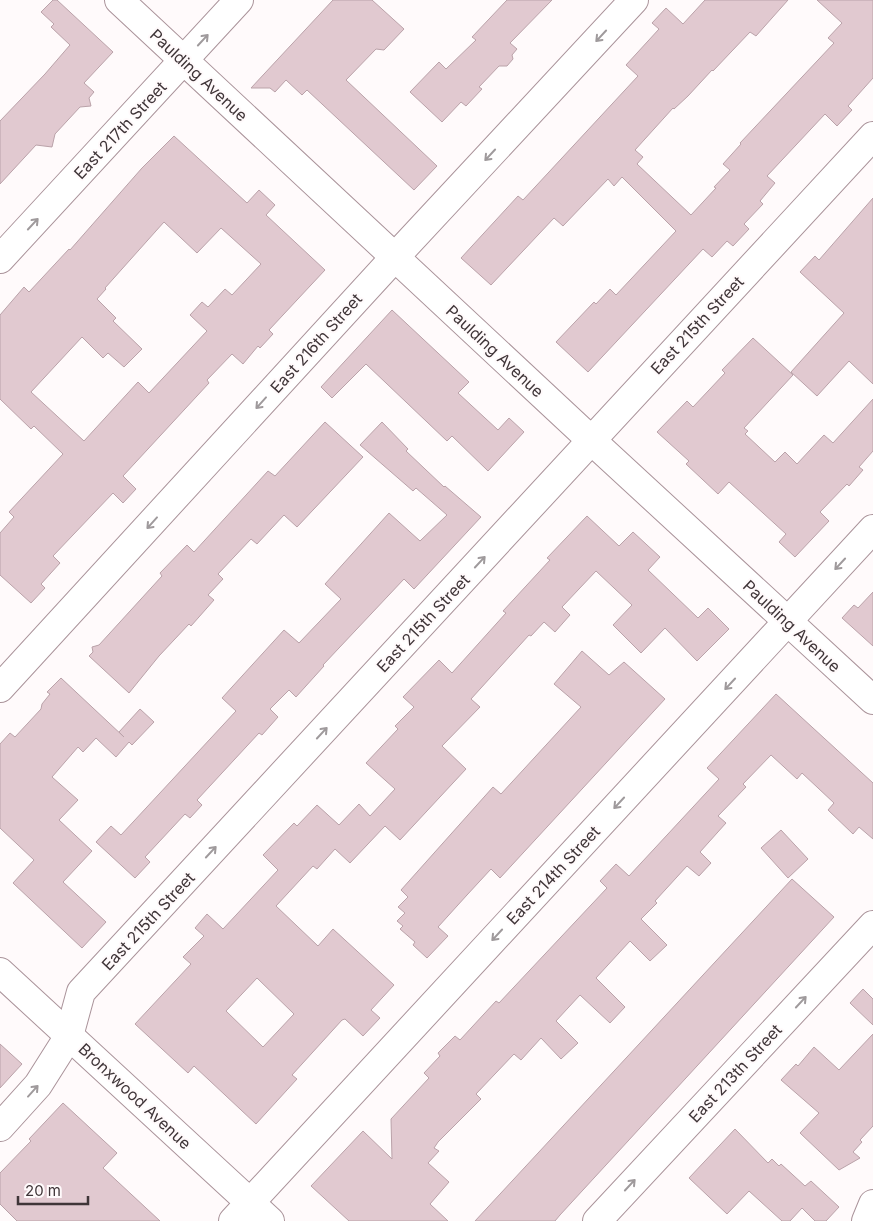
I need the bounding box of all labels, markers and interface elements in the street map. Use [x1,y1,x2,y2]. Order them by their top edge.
street label: Paulding Avenue [146,25,252,125]
one-way arrow [595,29,606,42]
one-way arrow [197,34,209,46]
street label: East 217th Street [70,77,170,183]
one-way arrow [484,148,496,161]
one-way arrow [27,217,39,230]
street label: East 215th Street [646,272,748,378]
street label: East 216th Street [266,289,366,397]
street label: Paulding Avenue [442,301,548,401]
one-way arrow [255,397,267,409]
one-way arrow [146,516,157,529]
one-way arrow [474,556,486,569]
one-way arrow [834,558,846,571]
street label: East 215th Street [372,570,474,676]
street label: Paulding Avenue [739,576,845,676]
one-way arrow [724,677,736,690]
one-way arrow [316,727,328,739]
one-way arrow [613,797,625,809]
street label: East 214th Street [502,821,604,929]
one-way arrow [205,846,217,859]
street label: East 215th Street [97,868,199,974]
one-way arrow [491,929,503,942]
one-way arrow [795,996,807,1009]
street label: East 213th Street [684,1020,786,1126]
street label: Bronxwood Avenue [75,1039,195,1153]
one-way arrow [27,1085,39,1098]
scale bar [18,1174,88,1206]
one-way arrow [624,1179,636,1192]
text: 20 m [25,1181,61,1200]

